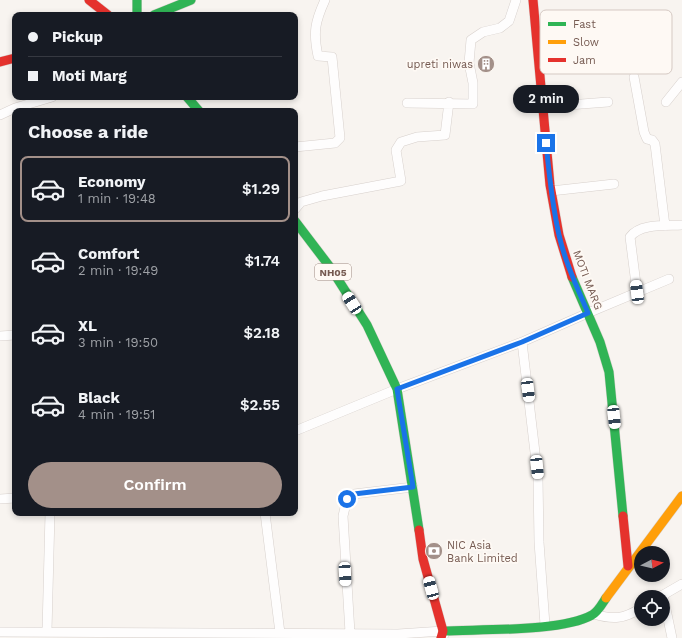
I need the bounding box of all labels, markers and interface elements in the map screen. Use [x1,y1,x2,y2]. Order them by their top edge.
legend [540,10,672,74]
text: Fast [573,18,596,31]
text: Pickup [52,28,103,46]
text: Slow [573,36,599,49]
building icon: upreti niwas [476,54,496,74]
text: Jam [573,54,596,67]
place label: upreti niwas [407,58,473,71]
text: Moti Marg [52,67,127,85]
callout: 2 min [513,85,579,113]
text: 2 min [528,91,564,106]
text: Choose a ride [28,121,148,142]
route end [537,134,555,152]
icon: car [30,171,66,207]
text: Economy [78,173,145,191]
text: $1.29 [242,180,280,198]
text: 1 min · 19:48 [78,191,156,206]
icon: car [30,243,66,279]
text: Comfort [78,245,139,263]
street label: MOTI MARG [570,248,605,312]
text: $1.74 [244,252,280,270]
text: 2 min · 19:49 [78,263,158,278]
road number: NH05 [315,264,351,280]
car [630,279,644,305]
car [340,290,364,316]
icon: car [30,315,66,351]
text: XL [78,317,97,335]
text: $2.18 [243,324,280,342]
text: 3 min · 19:50 [78,335,158,350]
car [521,377,535,403]
icon: car [30,387,66,423]
text: Black [78,389,120,407]
text: $2.55 [240,396,280,414]
car [607,404,621,430]
text: 4 min · 19:51 [78,407,155,422]
car [530,454,544,480]
button: Confirm [28,462,282,508]
route start [338,490,356,508]
place label: NIC Asia Bank Limited [447,539,518,565]
bank icon: NIC Asia Bank Limited [424,541,444,561]
north arrow [634,546,670,582]
map controls [634,546,670,626]
car [338,562,352,586]
car [422,575,440,601]
button: locate [634,590,670,626]

